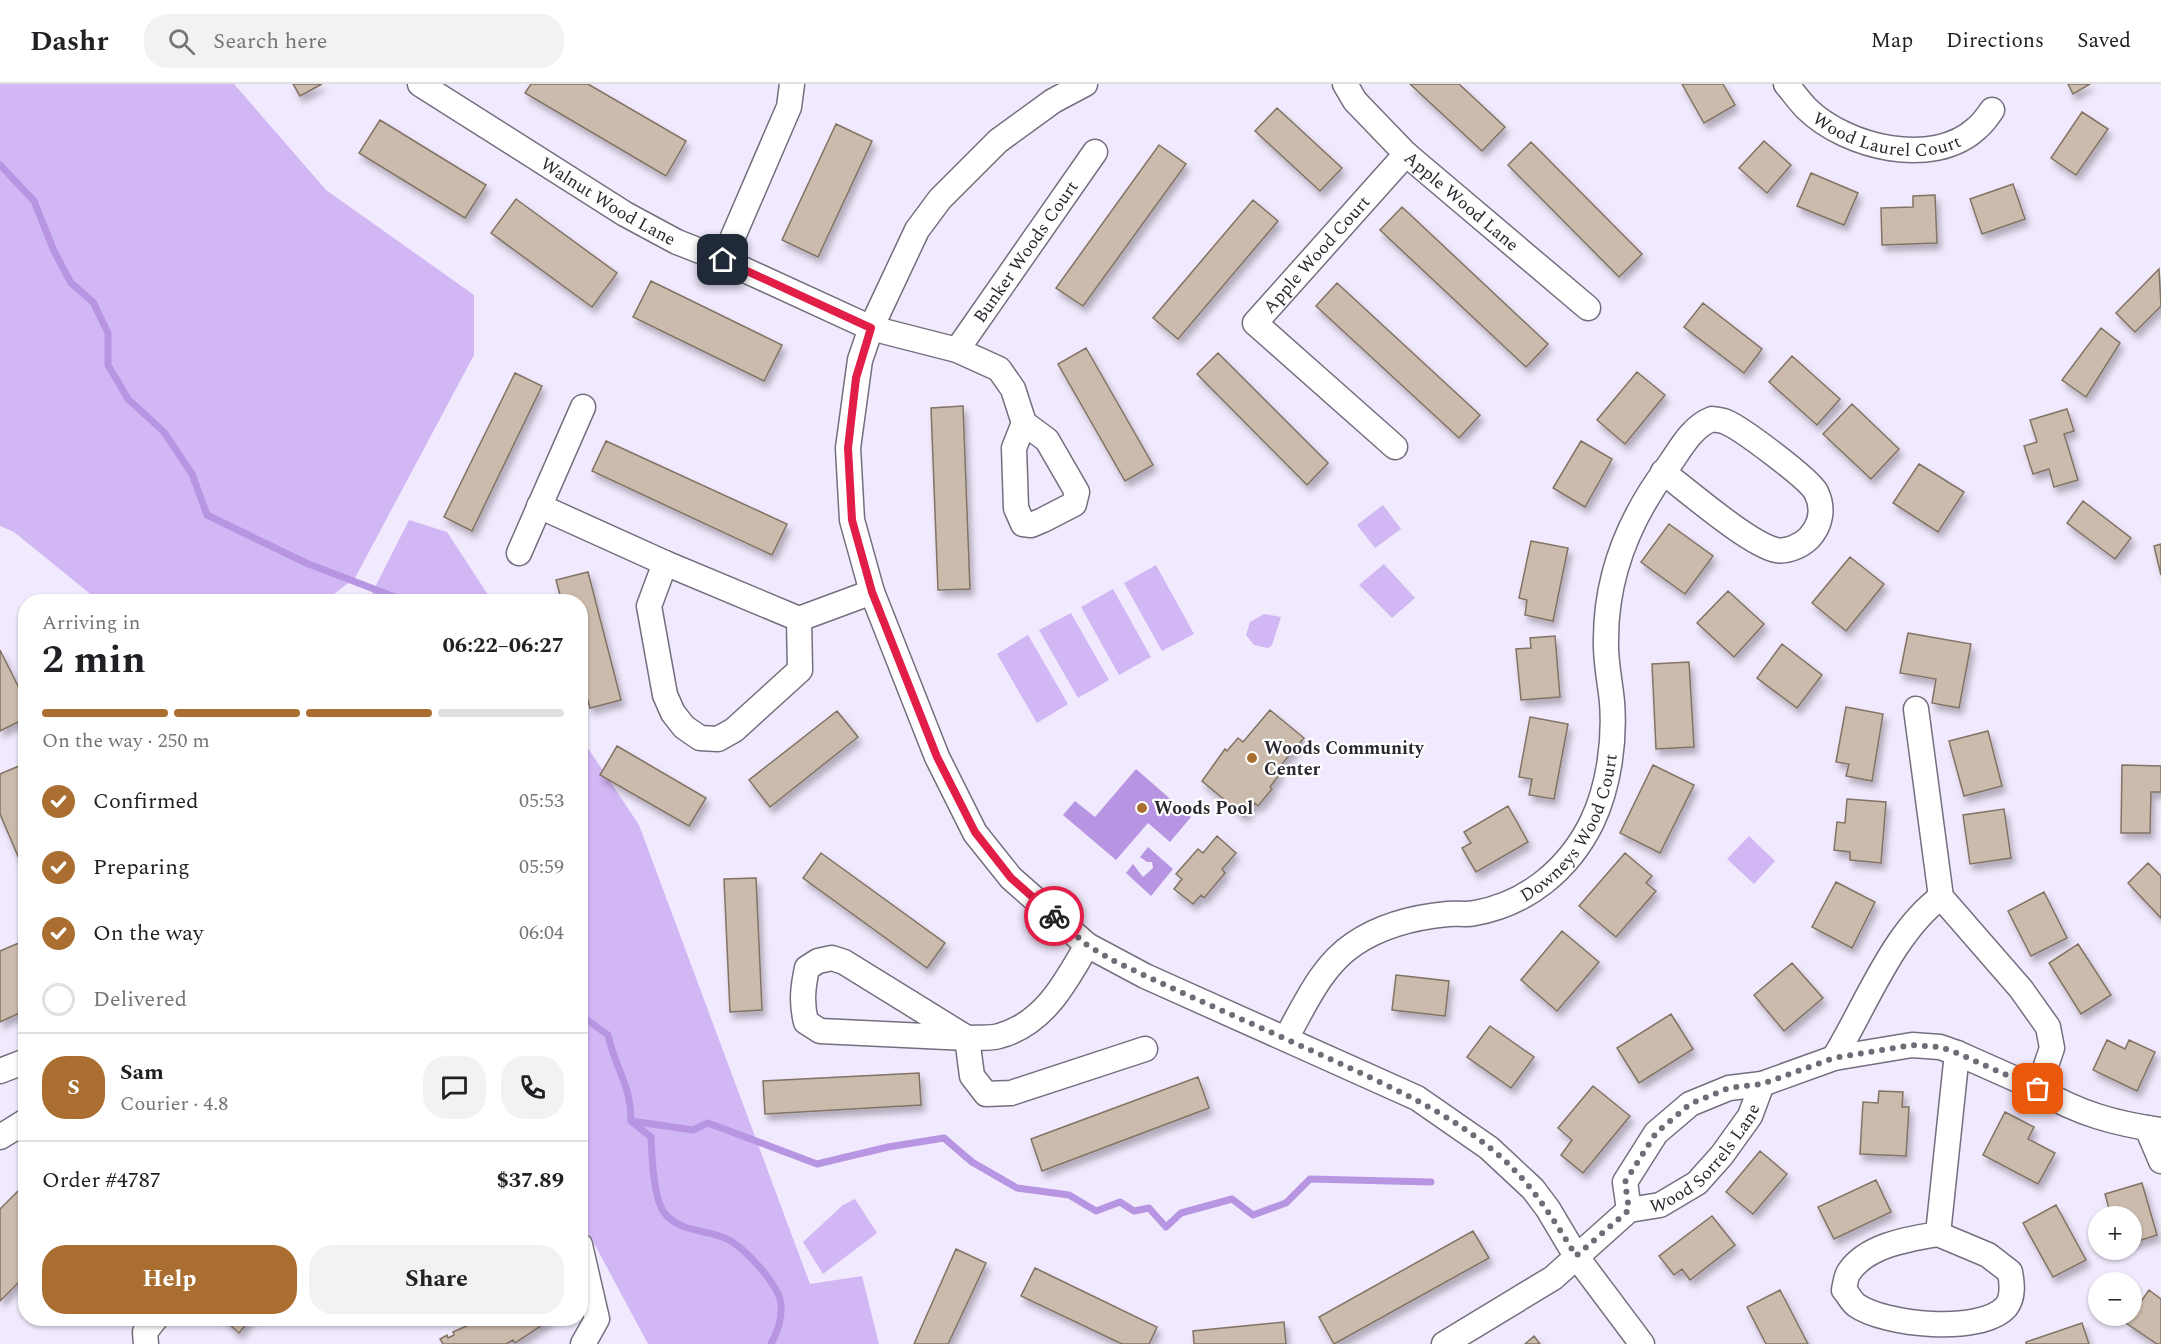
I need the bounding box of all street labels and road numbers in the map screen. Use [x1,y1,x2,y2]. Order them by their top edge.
street label: Wood Laurel Court [1807,105,1965,164]
street label: Apple Wood Lane [1398,144,1525,258]
street label: Walnut Wood Lane [535,150,681,252]
street label: Bunker Woods Court [966,175,1085,328]
street label: Apple Wood Court [1256,189,1376,319]
street label: Downeys Wood Court [1515,752,1624,909]
street label: Wood Sorrels Lane [1648,1100,1767,1220]

